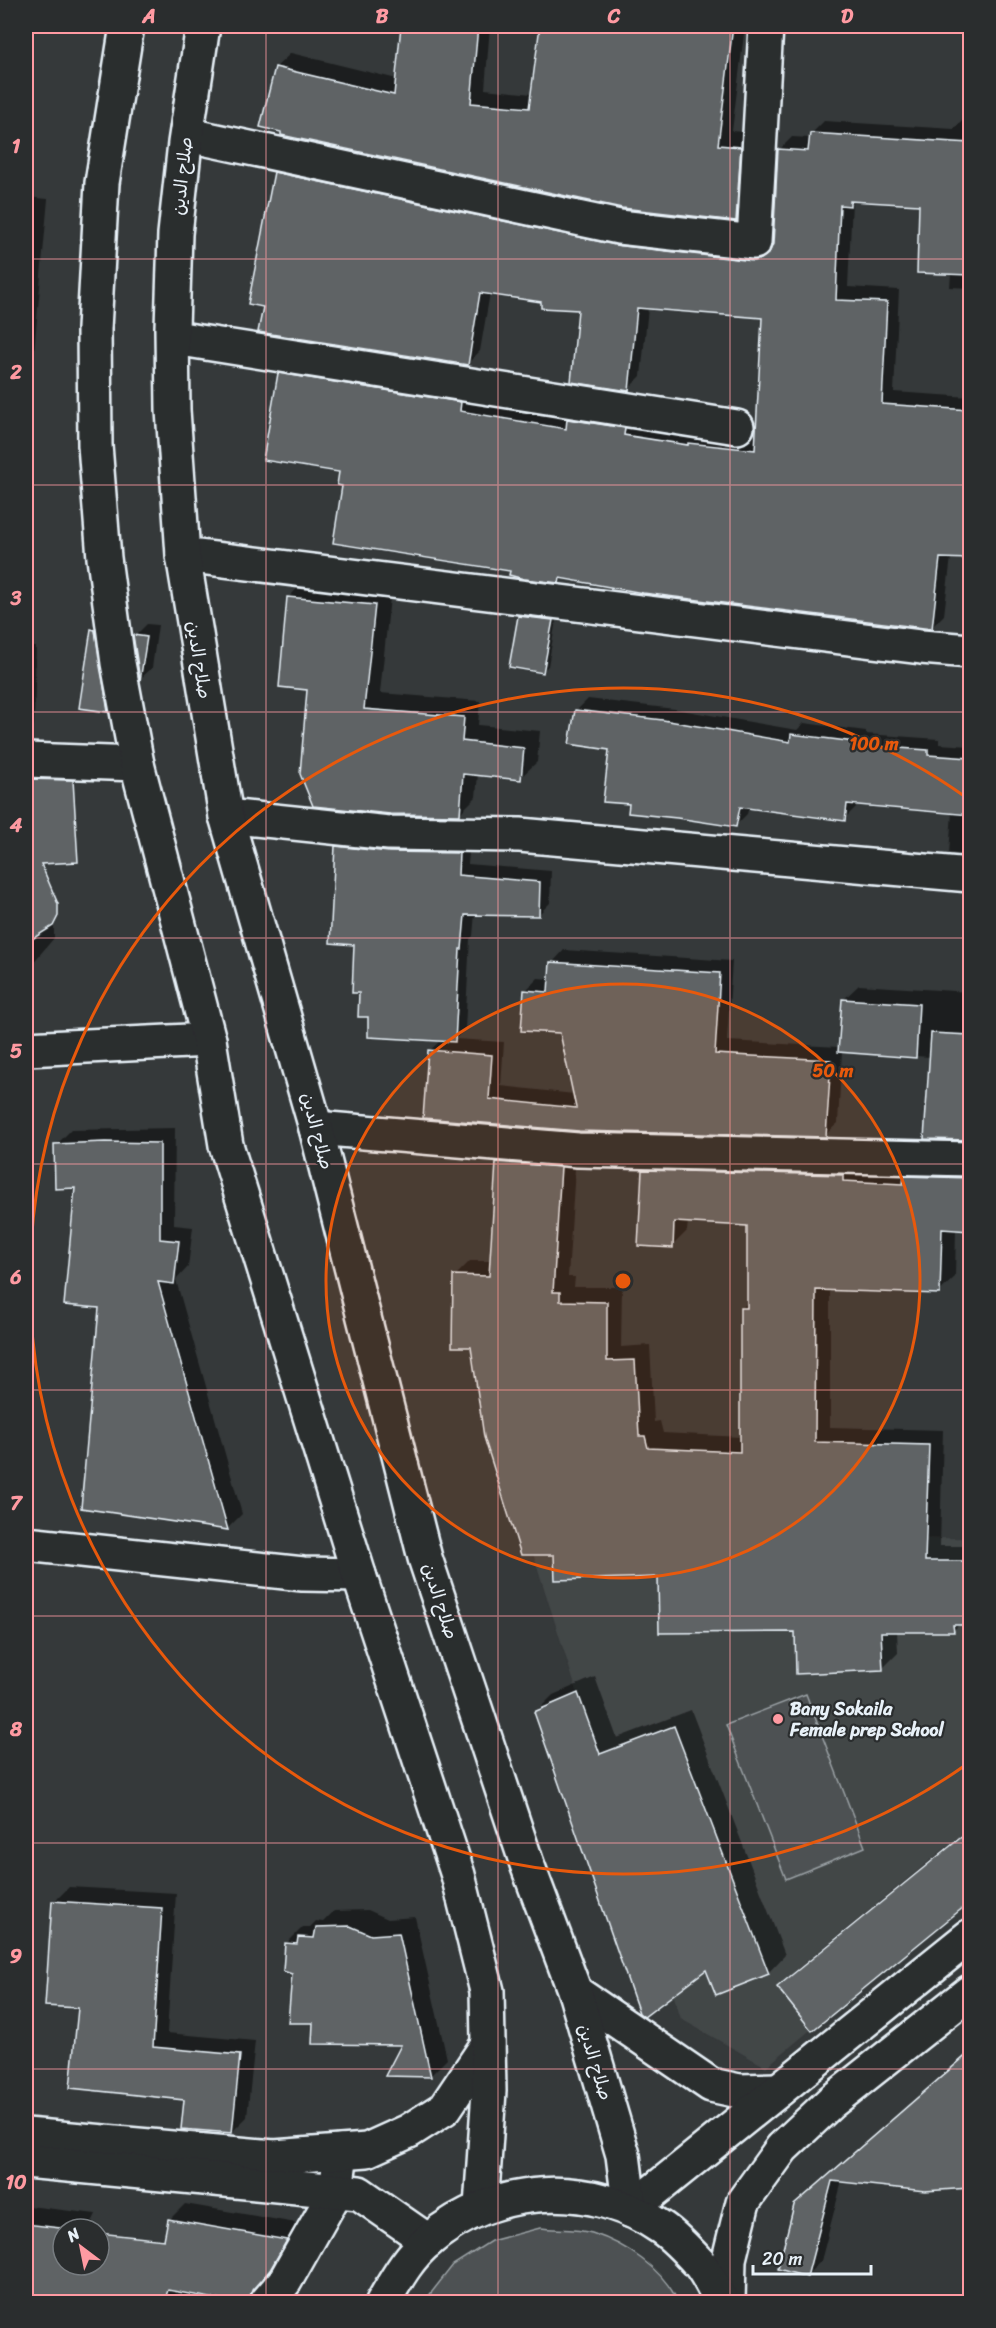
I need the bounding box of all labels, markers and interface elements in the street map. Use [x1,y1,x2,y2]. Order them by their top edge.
text: A [141,0,156,34]
text: B [376,0,389,34]
text: C [607,0,621,34]
text: D [841,0,854,34]
text: 1 [12,129,21,164]
street label: صلاح الدين [162,135,202,217]
text: 2 [9,355,22,390]
text: 3 [10,581,22,616]
street label: صلاح الدين [177,619,221,701]
text: 100 m [850,728,899,760]
text: 4 [9,808,23,843]
text: 5 [10,1034,22,1069]
text: 50 m [813,1055,854,1087]
street label: صلاح الدين [291,1089,343,1173]
text: 6 [9,1260,22,1295]
centre of rings [613,1271,633,1291]
text: 7 [10,1486,23,1521]
street label: صلاح الدين [413,1559,467,1643]
place label: Bany Sokaila Female prep School [789,1693,944,1746]
text: 8 [9,1712,23,1747]
marker: Bany Sokaila Female prep School [771,1712,785,1726]
text: 9 [10,1939,22,1974]
street label: صلاح الدين [568,2020,622,2104]
text: 10 [5,2165,27,2200]
north arrow [51,2217,111,2277]
text: N [60,2219,86,2250]
scale bar [753,2238,872,2276]
text: 20 m [762,2243,802,2275]

